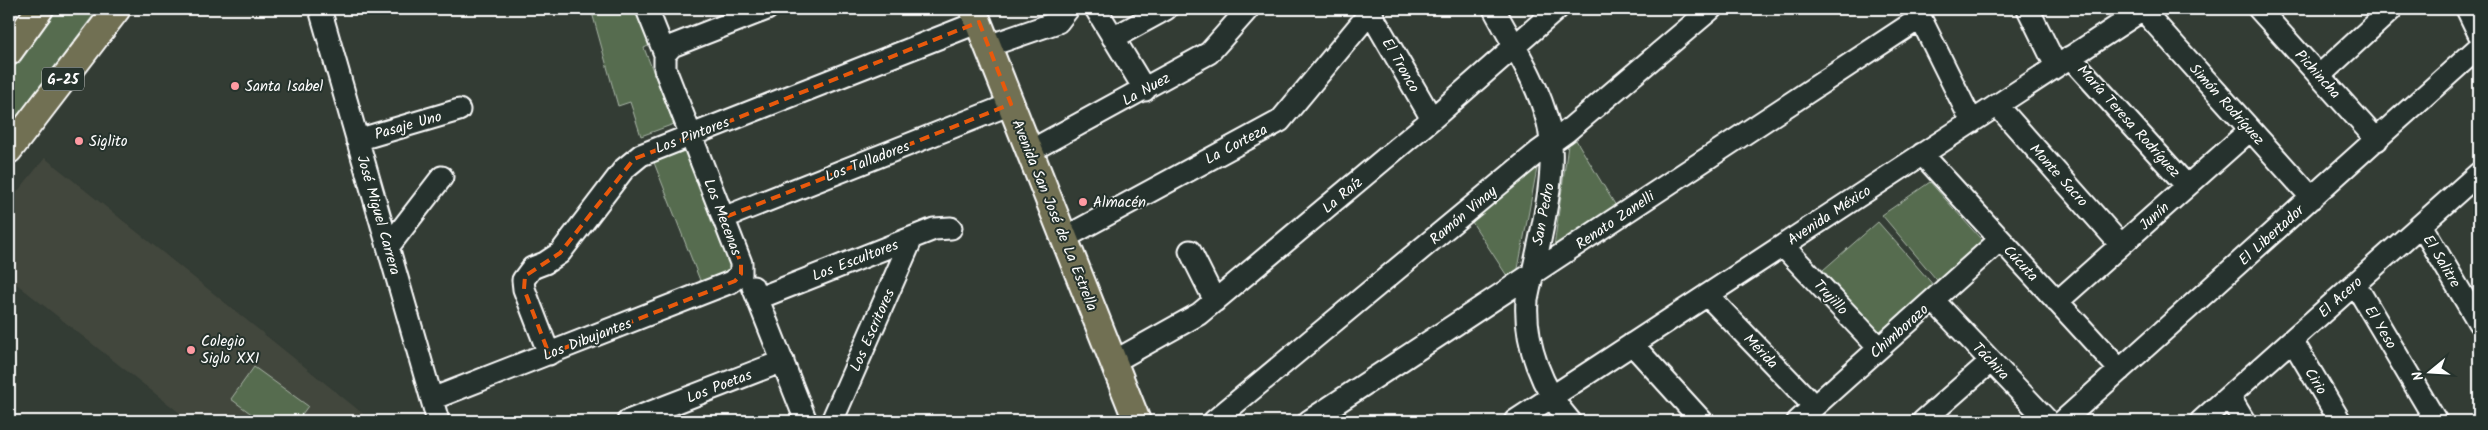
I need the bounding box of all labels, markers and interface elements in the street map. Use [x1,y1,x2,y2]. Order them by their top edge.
street label: El Tronco [1375,34,1426,98]
street label: Pichincha [2288,44,2346,105]
street label: Simón Rodríguez [2183,58,2270,151]
street label: María Teresa Rodríguez [2071,60,2186,184]
street label: La Nuez [1118,67,1175,113]
road number: G-25 [42,68,84,90]
place label: Santa Isabel [245,75,324,99]
marker: Santa Isabel [229,80,241,92]
street label: Pasaje Uno [372,105,445,147]
street label: Los Pintores [652,111,734,161]
street label: Avenida San José de La Estrella [1005,116,1104,315]
street label: La Corteza [1201,118,1272,171]
place label: Siglito [89,130,128,154]
marker: Siglito [73,135,85,147]
street label: Los Talladores [821,135,914,189]
street label: Monte Sacro [2023,138,2094,213]
street label: José Miguel Carrera [349,153,407,278]
street label: La Raíz [1317,171,1369,220]
street label: Los Mecenas [696,175,748,260]
street label: Avenida México [1783,179,1877,252]
street label: Ramón Vinay [1424,180,1504,251]
street label: San Pedro [1526,181,1562,247]
street label: Renato Zanelli [1571,185,1661,256]
place label: Almacén [1093,191,1146,215]
marker: Almacén [1077,196,1089,208]
street label: Junín [2134,197,2175,237]
street label: El Libertador [2233,199,2311,272]
street label: El Salitre [2416,230,2467,293]
street label: Los Escultores [809,233,903,288]
street label: Cúcuta [1997,240,2044,288]
street label: El Acero [2313,271,2368,324]
street label: Trujillo [1807,274,1853,321]
street label: Los Escritores [844,285,902,376]
street label: Chimborazo [1865,298,1935,365]
street label: El Yeso [2358,301,2403,354]
street label: Los Dibujantes [539,312,636,368]
street label: Mérida [1737,328,1783,375]
place label: Colegio Siglo XXI [201,330,260,371]
street label: Táchira [1966,337,2015,386]
marker: Colegio Siglo XXI [185,344,197,356]
north arrow [2406,348,2456,398]
street label: Los Poetas [683,363,756,410]
street label: Cirio [2298,363,2333,400]
text: N [2407,368,2430,383]

